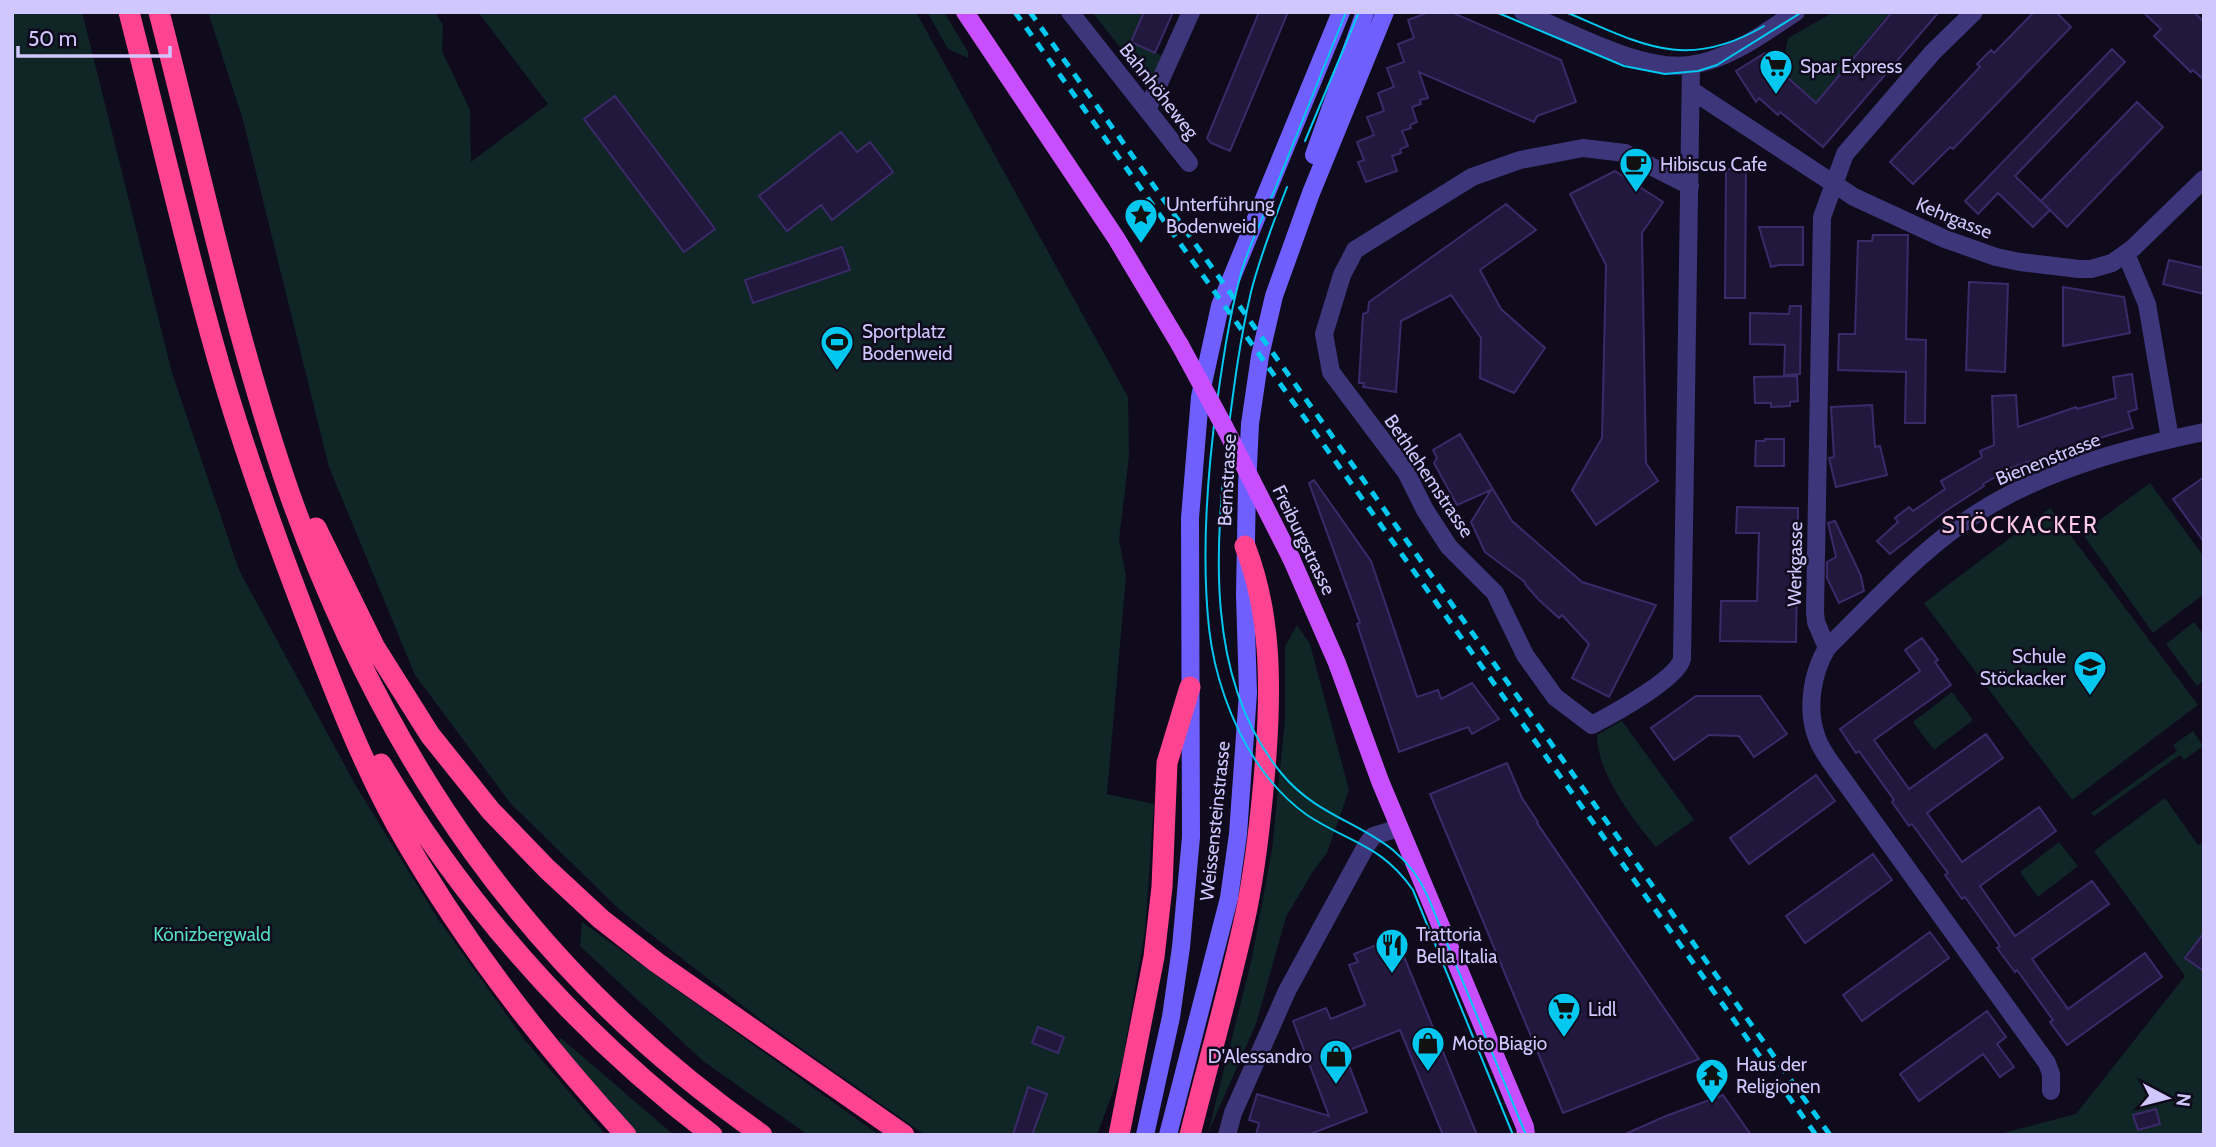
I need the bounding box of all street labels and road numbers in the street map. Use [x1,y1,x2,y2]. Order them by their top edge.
street label: Bahnhöheweg [1115,39,1204,144]
street label: Kehrgasse [1913,192,1996,244]
street label: Bethlehemstrasse [1379,410,1479,542]
street label: Bienenstrasse [1992,428,2104,490]
street label: Bernstrasse [1213,433,1241,527]
street label: Freiburgstrasse [1268,481,1341,599]
street label: Werkgasse [1783,521,1807,607]
street label: Weissensteinstrasse [1195,740,1235,902]

